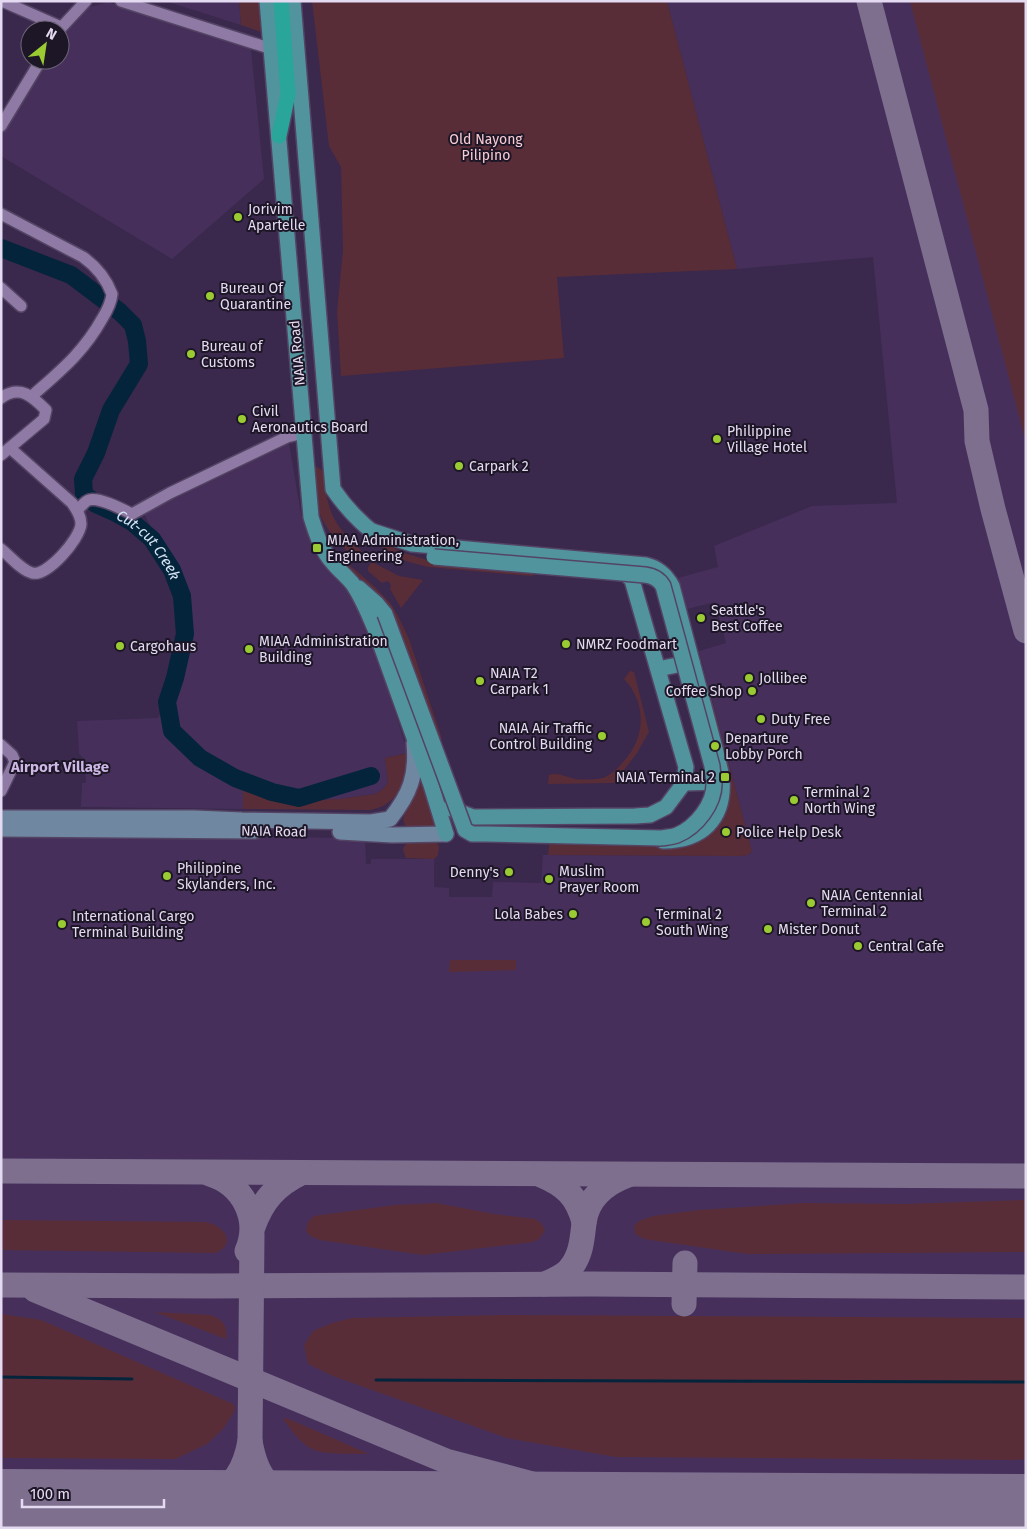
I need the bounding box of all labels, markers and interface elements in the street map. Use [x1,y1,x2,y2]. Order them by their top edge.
north arrow [20,20,70,70]
text: N [43,24,60,44]
park label: Old Nayong Pilipino [449,131,523,164]
place label: Jorivim Apartelle [248,201,305,234]
marker: Jorivim Apartelle [232,211,244,223]
place label: Bureau Of Quarantine [220,280,291,313]
marker: Bureau Of Quarantine [204,290,216,302]
street label: NAIA Road [286,319,309,386]
place label: Bureau of Customs [201,338,264,371]
marker: Bureau of Customs [185,348,197,360]
place label: Civil Aeronautics Board [252,403,368,436]
marker: Civil Aeronautics Board [236,413,248,425]
place label: Philippine Village Hotel [727,423,807,456]
marker: Philippine Village Hotel [711,433,723,445]
place label: Carpark 2 [469,458,529,475]
marker: Carpark 2 [453,460,465,472]
water label: Cut-cut Creek [113,506,184,582]
place label: MIAA Administration, Engineering [327,532,459,565]
marker: MIAA Administration, Engineering [311,542,323,554]
place label: Seattle's Best Coffee [711,602,783,635]
marker: Seattle's Best Coffee [695,612,707,624]
place label: MIAA Administration Building [259,633,388,666]
place label: NMRZ Foodmart [576,636,678,653]
place label: Cargohaus [130,638,197,655]
marker: NMRZ Foodmart [560,638,572,650]
marker: Cargohaus [114,640,126,652]
marker: MIAA Administration Building [243,643,255,655]
place label: NAIA T2 Carpark 1 [490,665,549,698]
place label: Jollibee [759,670,807,687]
marker: Jollibee [743,672,755,684]
marker: NAIA T2 Carpark 1 [474,675,486,687]
place label: Coffee Shop [666,683,742,700]
marker: Coffee Shop [746,685,758,697]
place label: Duty Free [771,711,830,728]
marker: Duty Free [755,713,767,725]
place label: NAIA Air Traffic Control Building [490,720,593,753]
marker: NAIA Air Traffic Control Building [596,730,608,742]
place label: Departure Lobby Porch [725,730,803,763]
marker: Departure Lobby Porch [709,740,721,752]
district label: Airport Village [10,758,109,776]
place label: NAIA Terminal 2 [616,769,715,786]
marker: NAIA Terminal 2 [719,771,731,783]
place label: Terminal 2 North Wing [804,784,876,817]
marker: Terminal 2 North Wing [788,794,800,806]
street label: NAIA Road [241,822,307,841]
place label: Police Help Desk [736,824,842,841]
marker: Police Help Desk [720,826,732,838]
place label: Philippine Skylanders, Inc. [177,860,276,893]
place label: Muslim Prayer Room [559,863,639,896]
place label: Denny's [450,864,499,881]
marker: Denny's [503,866,515,878]
marker: Philippine Skylanders, Inc. [161,870,173,882]
marker: Muslim Prayer Room [543,873,555,885]
place label: NAIA Centennial Terminal 2 [821,887,922,920]
marker: NAIA Centennial Terminal 2 [805,897,817,909]
place label: Lola Babes [494,906,563,923]
place label: Terminal 2 South Wing [656,906,729,939]
place label: International Cargo Terminal Building [72,908,194,941]
marker: Lola Babes [567,908,579,920]
marker: Terminal 2 South Wing [640,916,652,928]
marker: International Cargo Terminal Building [56,918,68,930]
place label: Mister Donut [778,921,861,938]
marker: Mister Donut [762,923,774,935]
place label: Central Cafe [868,938,944,955]
marker: Central Cafe [852,940,864,952]
scale bar [22,1476,165,1508]
text: 100 m [30,1485,70,1503]

